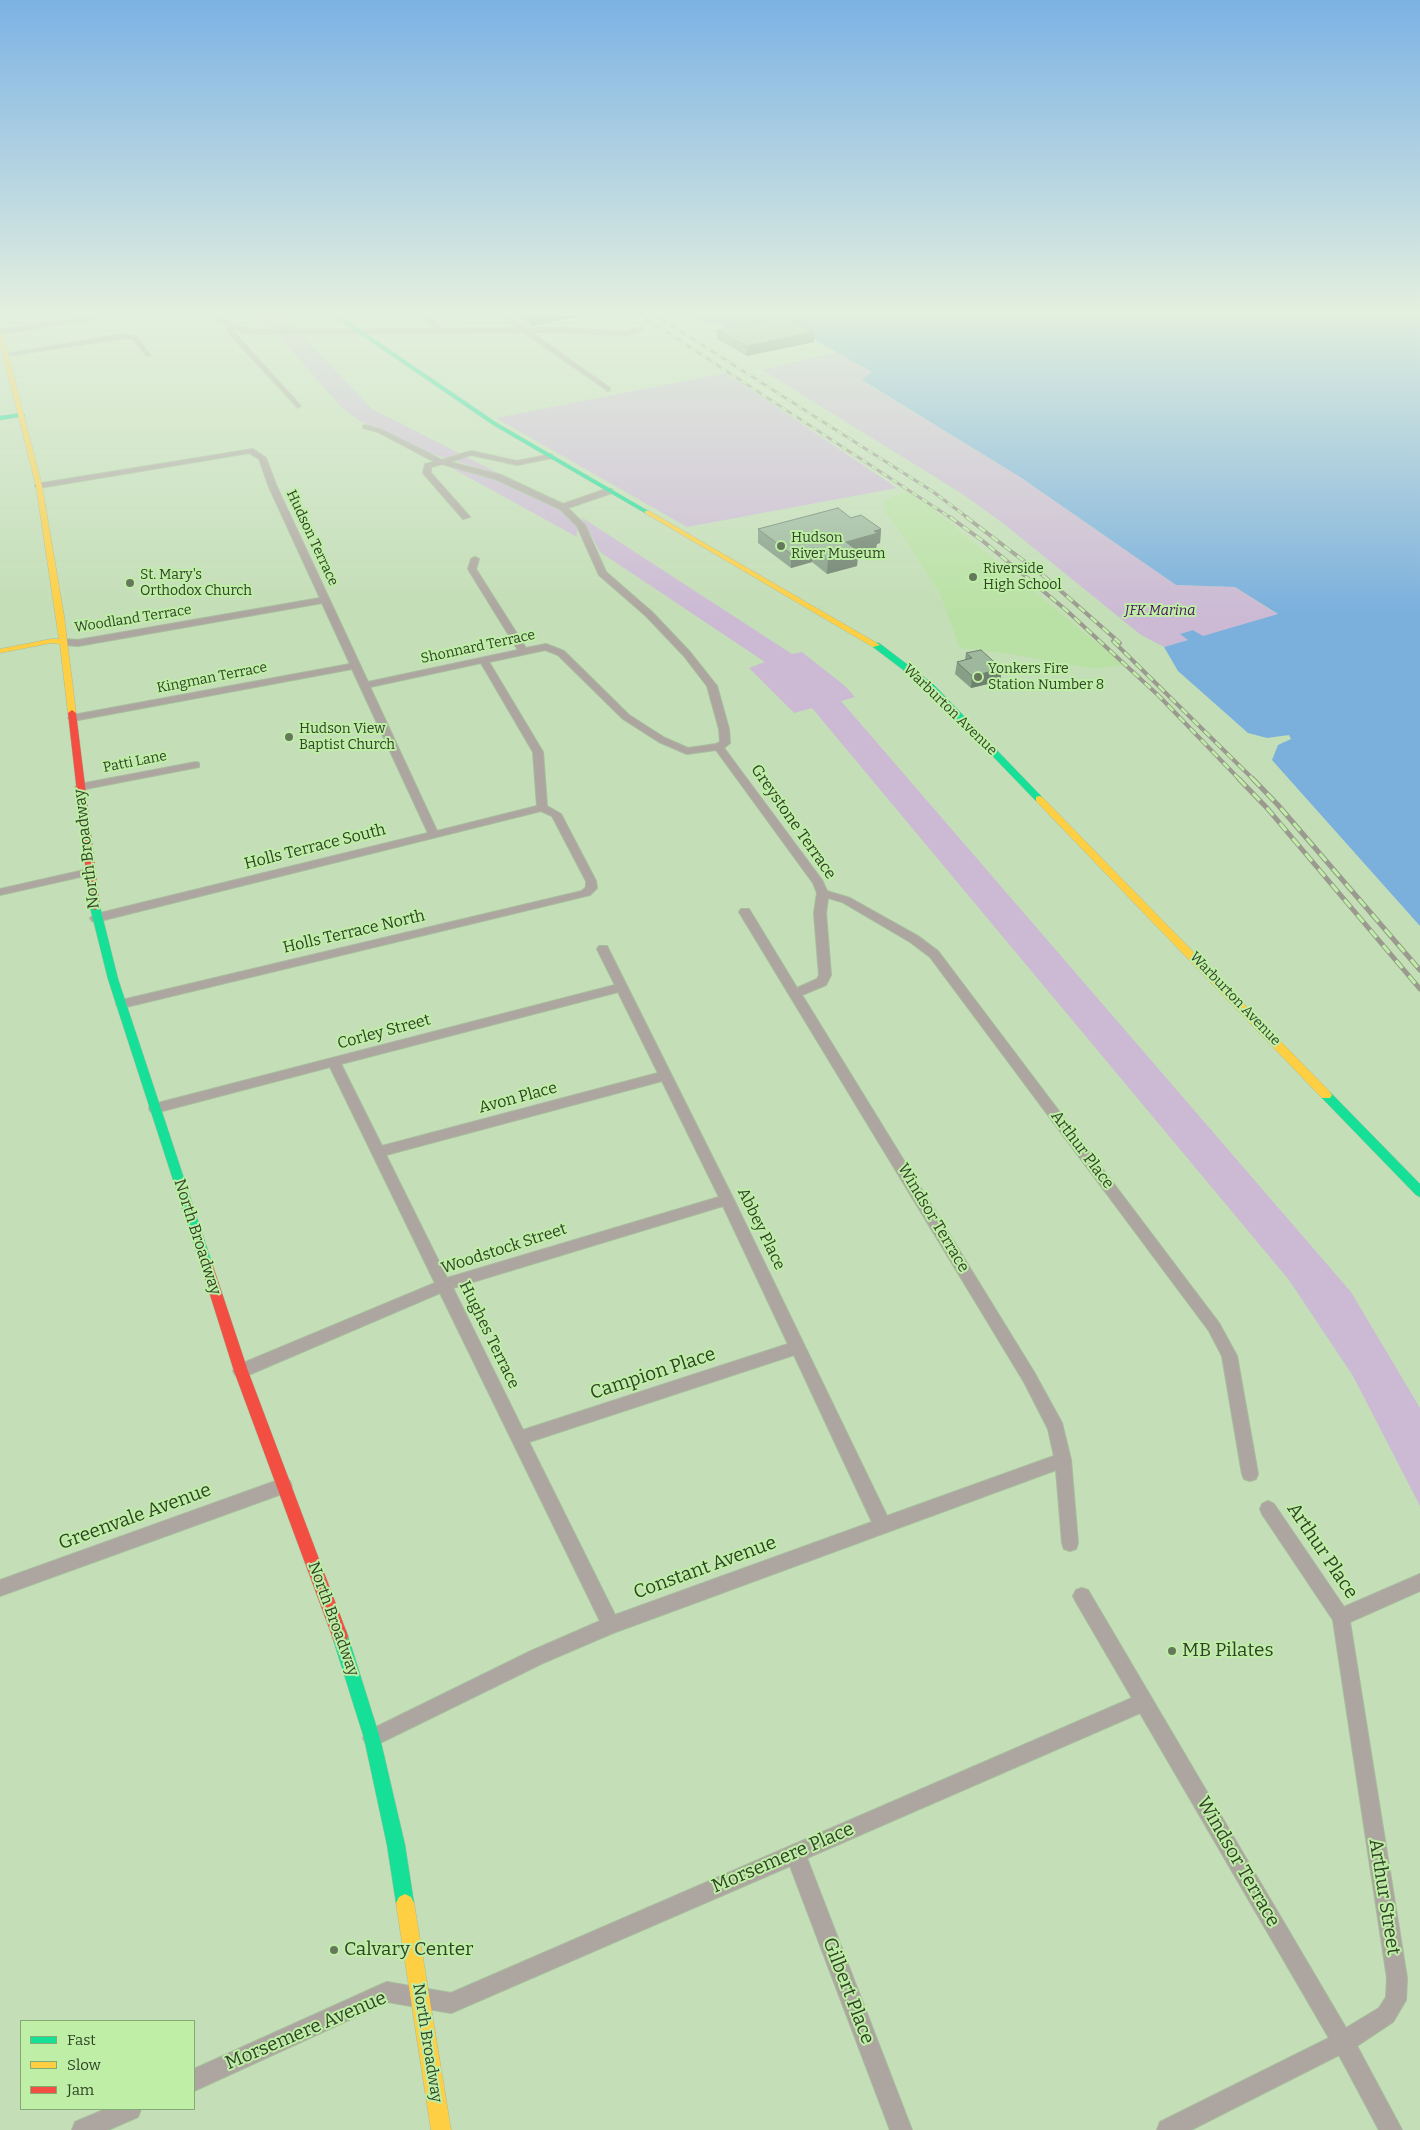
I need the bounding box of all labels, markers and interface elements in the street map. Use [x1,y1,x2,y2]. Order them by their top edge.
street label: Hudson Terrace [282,487,342,589]
place label: Hudson River Museum [791,530,885,562]
marker: Hudson River Museum [775,540,787,552]
place label: Riverside High School [983,561,1061,594]
place label: St. Mary's Orthodox Church [140,567,252,600]
marker: Riverside High School [967,571,979,583]
marker: St. Mary's Orthodox Church [124,577,136,589]
street label: Woodland Terrace [73,601,193,637]
park label: JFK Marina [1125,603,1195,619]
street label: Shonnard Terrace [419,627,537,667]
street label: Kingman Terrace [155,659,269,697]
street label: Warburton Avenue [900,661,1000,759]
place label: Yonkers Fire Station Number 8 [988,661,1104,694]
marker: Yonkers Fire Station Number 8 [972,671,984,683]
place label: Hudson View Baptist Church [299,721,395,754]
marker: Hudson View Baptist Church [283,731,295,743]
street label: Patti Lane [102,748,168,776]
street label: Greystone Terrace [746,761,840,883]
street label: North Broadway [70,788,104,910]
street label: Holls Terrace South [242,820,388,874]
street label: Holls Terrace North [281,906,427,958]
street label: Warburton Avenue [1186,949,1284,1049]
street label: Corley Street [335,1010,433,1054]
street label: Avon Place [477,1078,559,1118]
street label: Arthur Place [1046,1107,1118,1193]
street label: Windsor Terrace [893,1160,973,1276]
street label: North Broadway [169,1177,225,1297]
street label: Abbey Place [733,1185,789,1273]
street label: Woodstock Street [439,1220,569,1278]
street label: Hughes Terrace [455,1278,523,1392]
street label: Campion Place [587,1343,719,1405]
street label: Greenvale Avenue [56,1479,214,1555]
street label: Arthur Place [1282,1499,1362,1603]
street label: Constant Avenue [630,1532,780,1604]
street label: North Broadway [303,1559,363,1679]
place label: MB Pilates [1182,1640,1273,1662]
marker: MB Pilates [1166,1645,1178,1657]
street label: Windsor Terrace [1192,1793,1284,1931]
street label: Morsemere Place [708,1818,858,1898]
street label: Arthur Street [1364,1837,1404,1957]
street label: Gilbert Place [817,1935,879,2047]
place label: Calvary Center [344,1939,473,1961]
marker: Calvary Center [328,1944,340,1956]
street label: North Broadway [408,1982,446,2104]
street label: Morsemere Avenue [222,1987,390,2075]
legend [20,2020,195,2110]
text: Fast [67,2031,96,2049]
text: Slow [67,2056,101,2074]
text: Jam [67,2081,94,2099]

